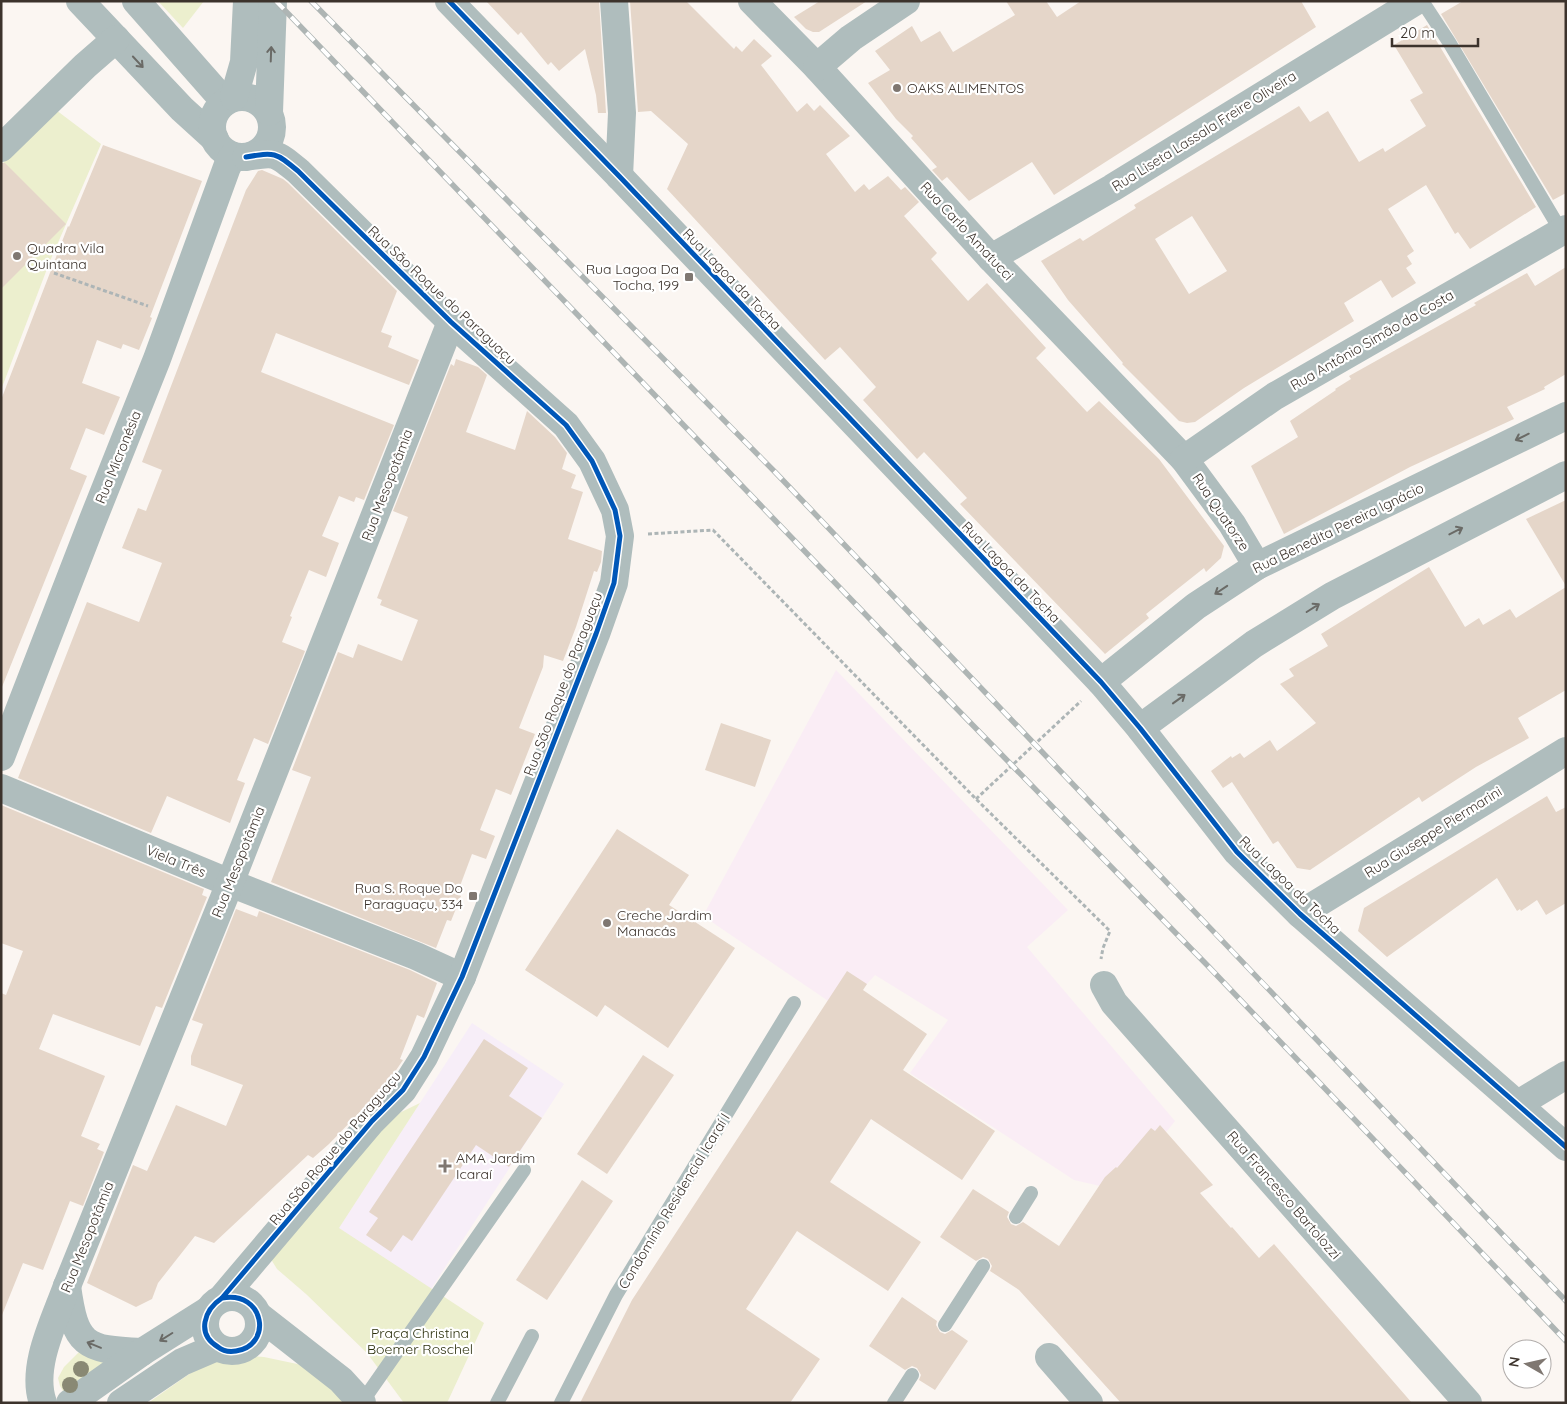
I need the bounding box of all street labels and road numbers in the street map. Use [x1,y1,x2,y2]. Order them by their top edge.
street label: Rua Liseta Lassala Freire Oliveira [1108,67,1300,195]
street label: Rua Carlo Amatucci [917,178,1017,284]
street label: Rua São Roque do Paraguaçu [364,222,520,368]
street label: Rua Lagoa da Tocha [679,224,785,334]
street label: Rua Antônio Simão da Costa [1287,286,1457,394]
street label: Rua Micronésia [91,408,145,506]
street label: Rua Mesopotâmia [357,426,417,544]
street label: Rua Quatorze [1188,470,1254,554]
street label: Rua Benedita Pereira Ignácio [1249,479,1427,577]
street label: Rua Lagoa da Tocha [958,517,1064,627]
street label: Rua São Roque do Paraguaçu [520,589,606,779]
street label: Rua Giuseppe Piermarini [1361,782,1505,882]
street label: Rua Mesopotâmia [207,804,269,920]
street label: Rua Lagoa da Tocha [1235,832,1345,938]
street label: Viela Três [143,841,209,881]
street label: Rua São Roque do Paraguaçu [265,1067,405,1229]
street label: Condomínio Residencial Icaraí I [614,1110,734,1292]
street label: Rua Francesco Bartolozzi [1223,1127,1345,1263]
street label: Rua Mesopotâmia [56,1179,118,1295]

